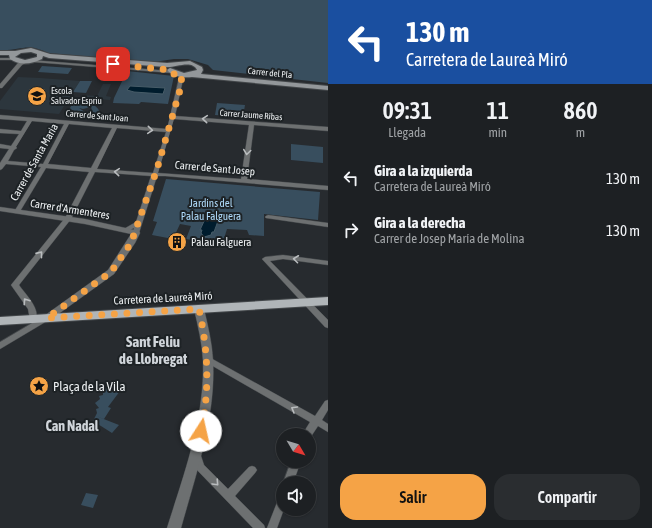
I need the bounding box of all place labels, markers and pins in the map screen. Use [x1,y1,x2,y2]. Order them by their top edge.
pin [96,47,130,81]
school or university icon: Escola Salvador Espriu [26,85,48,107]
place label: Escola Salvador Espriu [51,86,102,106]
building icon: Palau Falguera [166,231,188,253]
place label: Palau Falguera [191,236,251,248]
place icon: Plaça de la Vila [28,375,50,397]
place label: Plaça de la Vila [53,379,125,394]

